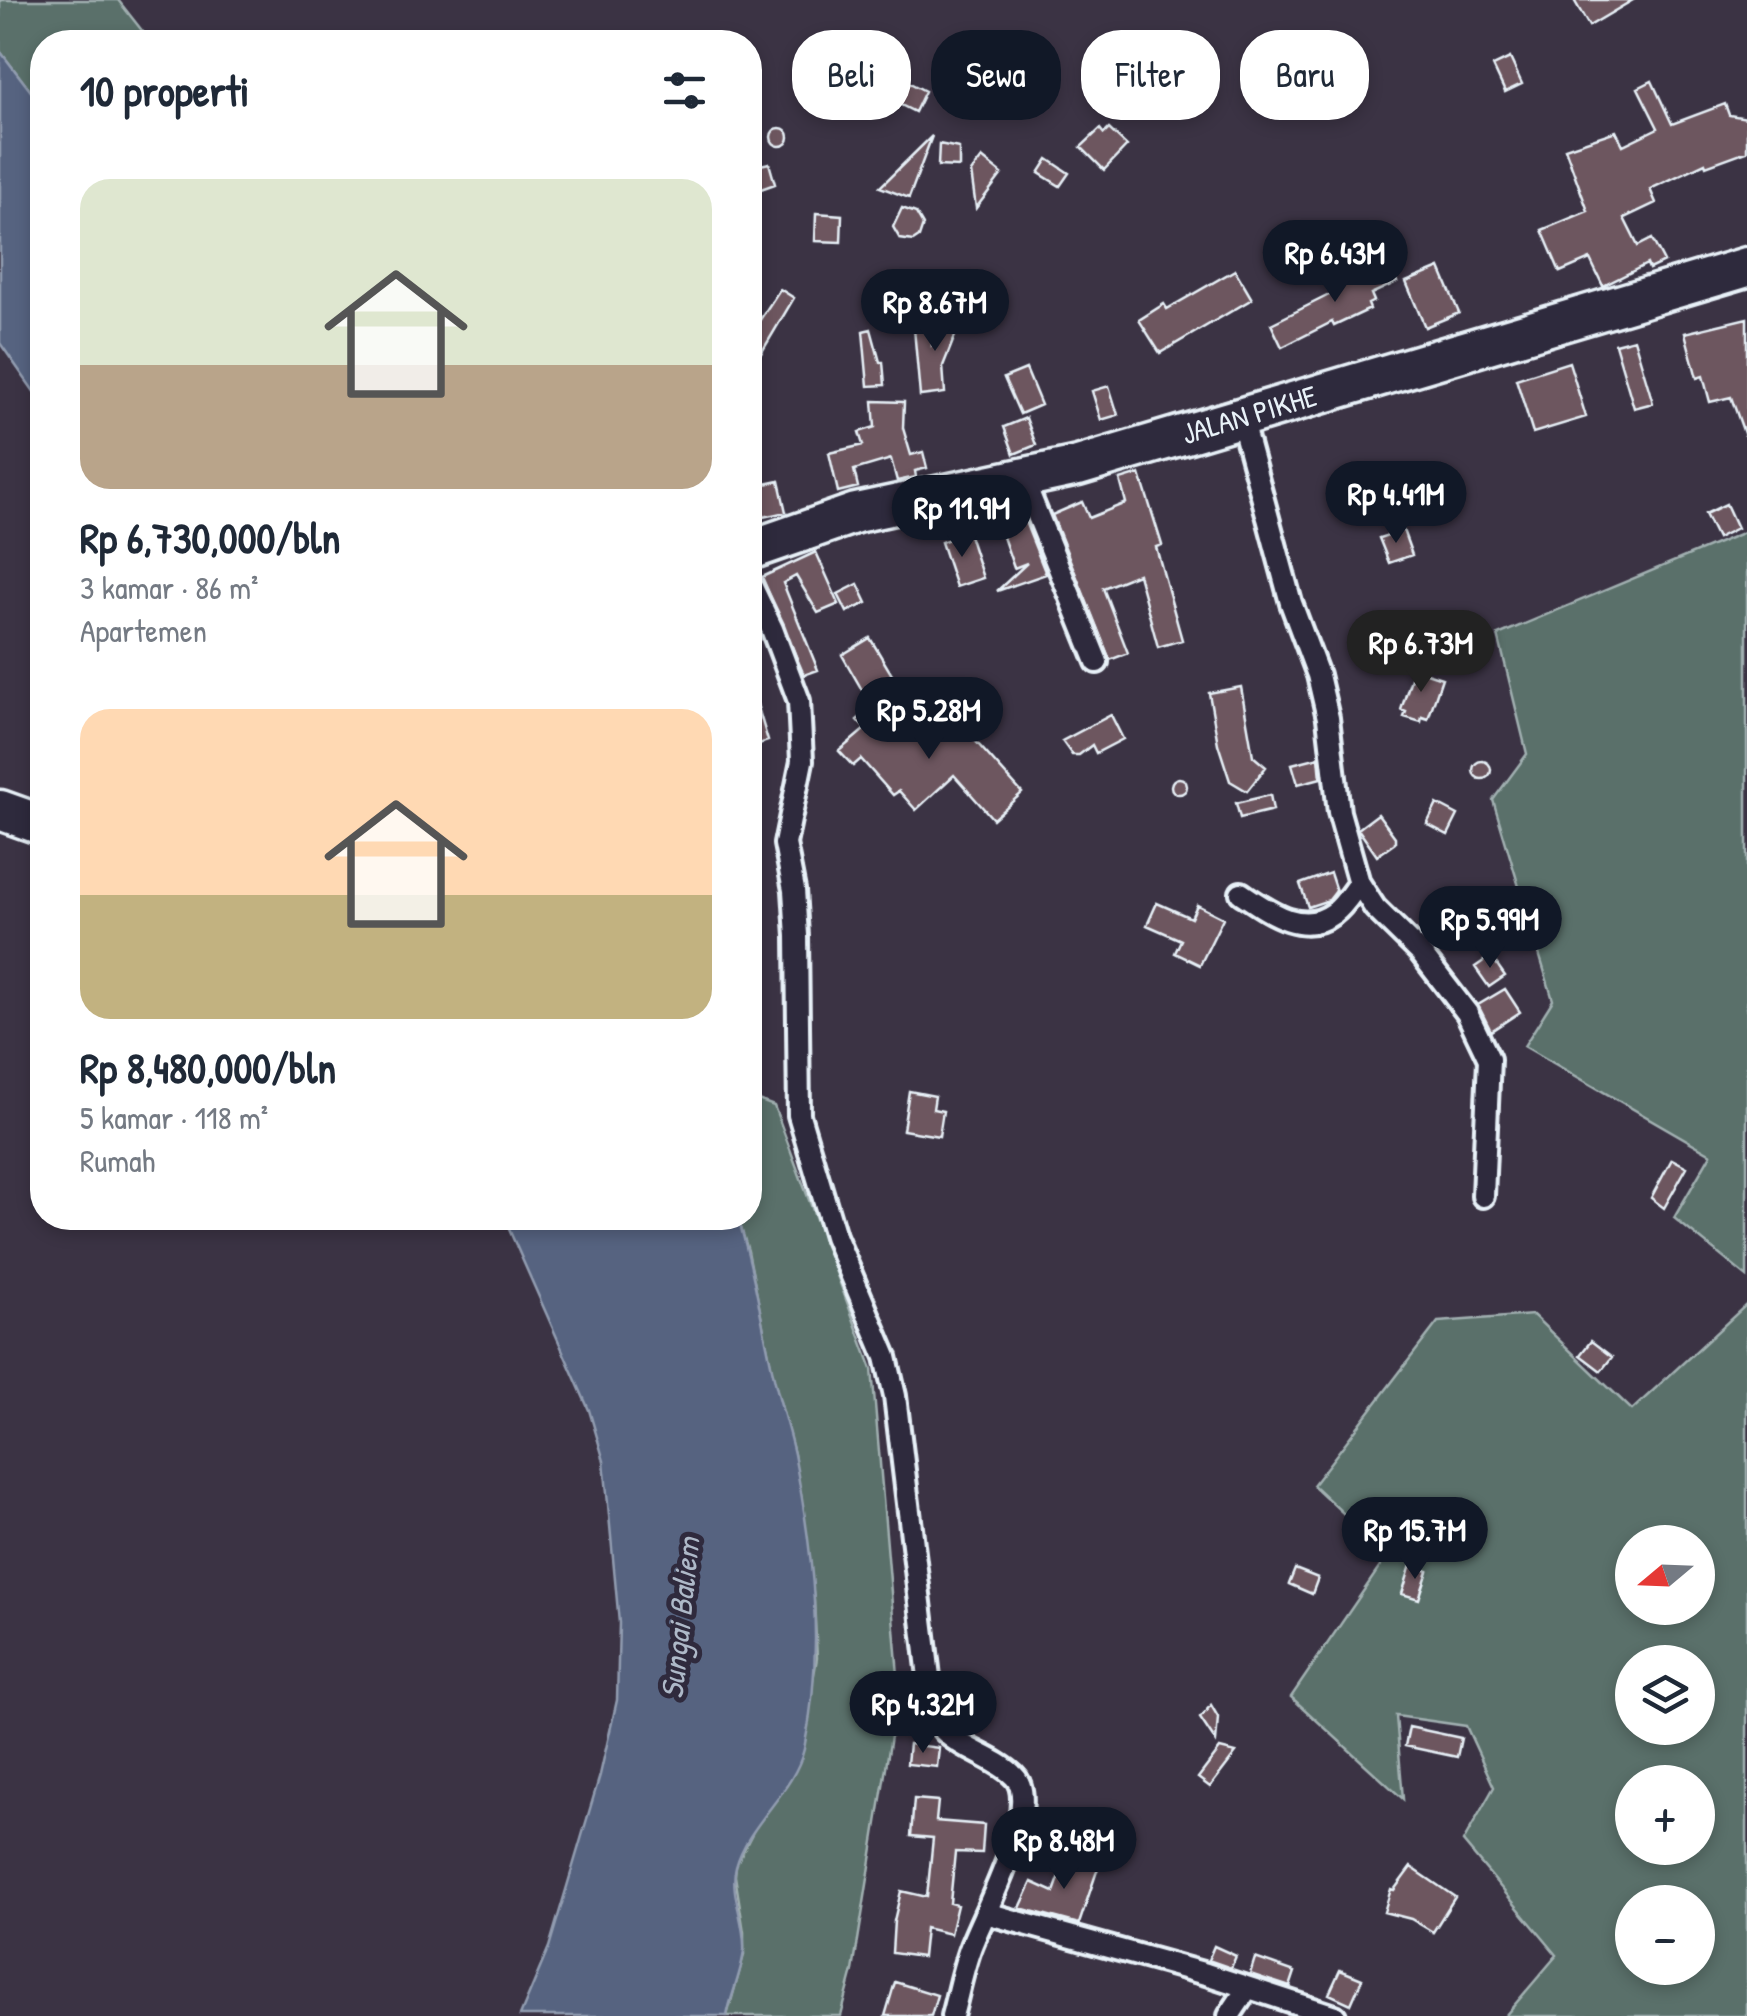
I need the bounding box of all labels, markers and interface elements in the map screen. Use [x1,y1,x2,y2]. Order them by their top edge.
chip: Beli [792,30,911,120]
chip: Sewa [931,30,1061,120]
chip: Filter [1081,30,1220,120]
chip: Baru [1240,30,1369,120]
text: 10 properti [80,62,250,119]
icon: filters [657,63,712,118]
pin: Rp 6.43M [1232,220,1438,305]
text: Rp 6.43M [1285,231,1385,274]
icon: home [306,244,486,424]
pin: Rp 8.67M [832,269,1038,354]
text: Rp 8.67M [883,280,987,323]
street label: JALAN PIKHE [1177,375,1321,453]
pin: Rp 4.41M [1293,461,1499,546]
text: Rp 4.41M [1347,472,1445,515]
pin: Rp 11.9M [859,475,1065,560]
text: Rp 11.9M [914,486,1010,529]
text: Rp 6,730,000/bln [80,509,341,566]
text: 3 kamar · 86 m² [80,566,258,609]
text: Apartemen [80,609,207,652]
pin: Rp 6.73M [1318,610,1524,695]
text: Rp 6.73M [1369,621,1473,664]
pin: Rp 5.28M [826,677,1032,762]
text: Rp 5.28M [877,688,981,731]
icon: home [306,774,486,954]
pin: Rp 5.99M [1387,886,1593,971]
text: Rp 5.99M [1441,897,1539,940]
text: Rp 8,480,000/bln [80,1039,336,1096]
text: 5 kamar · 118 m² [80,1096,268,1139]
text: Rumah [80,1139,155,1182]
pin: Rp 15.7M [1312,1497,1518,1582]
text: Rp 15.7M [1364,1508,1466,1551]
north arrow [1615,1525,1715,1625]
map controls [1615,1525,1715,1985]
water label: Sungai Baliem [650,1534,709,1701]
button: layers [1615,1645,1715,1745]
pin: Rp 4.32M [820,1671,1026,1756]
text: Rp 4.32M [872,1682,974,1725]
button: + [1615,1765,1715,1865]
pin: Rp 8.48M [961,1807,1167,1892]
text: Rp 8.48M [1013,1818,1115,1861]
button: − [1615,1885,1715,1985]

